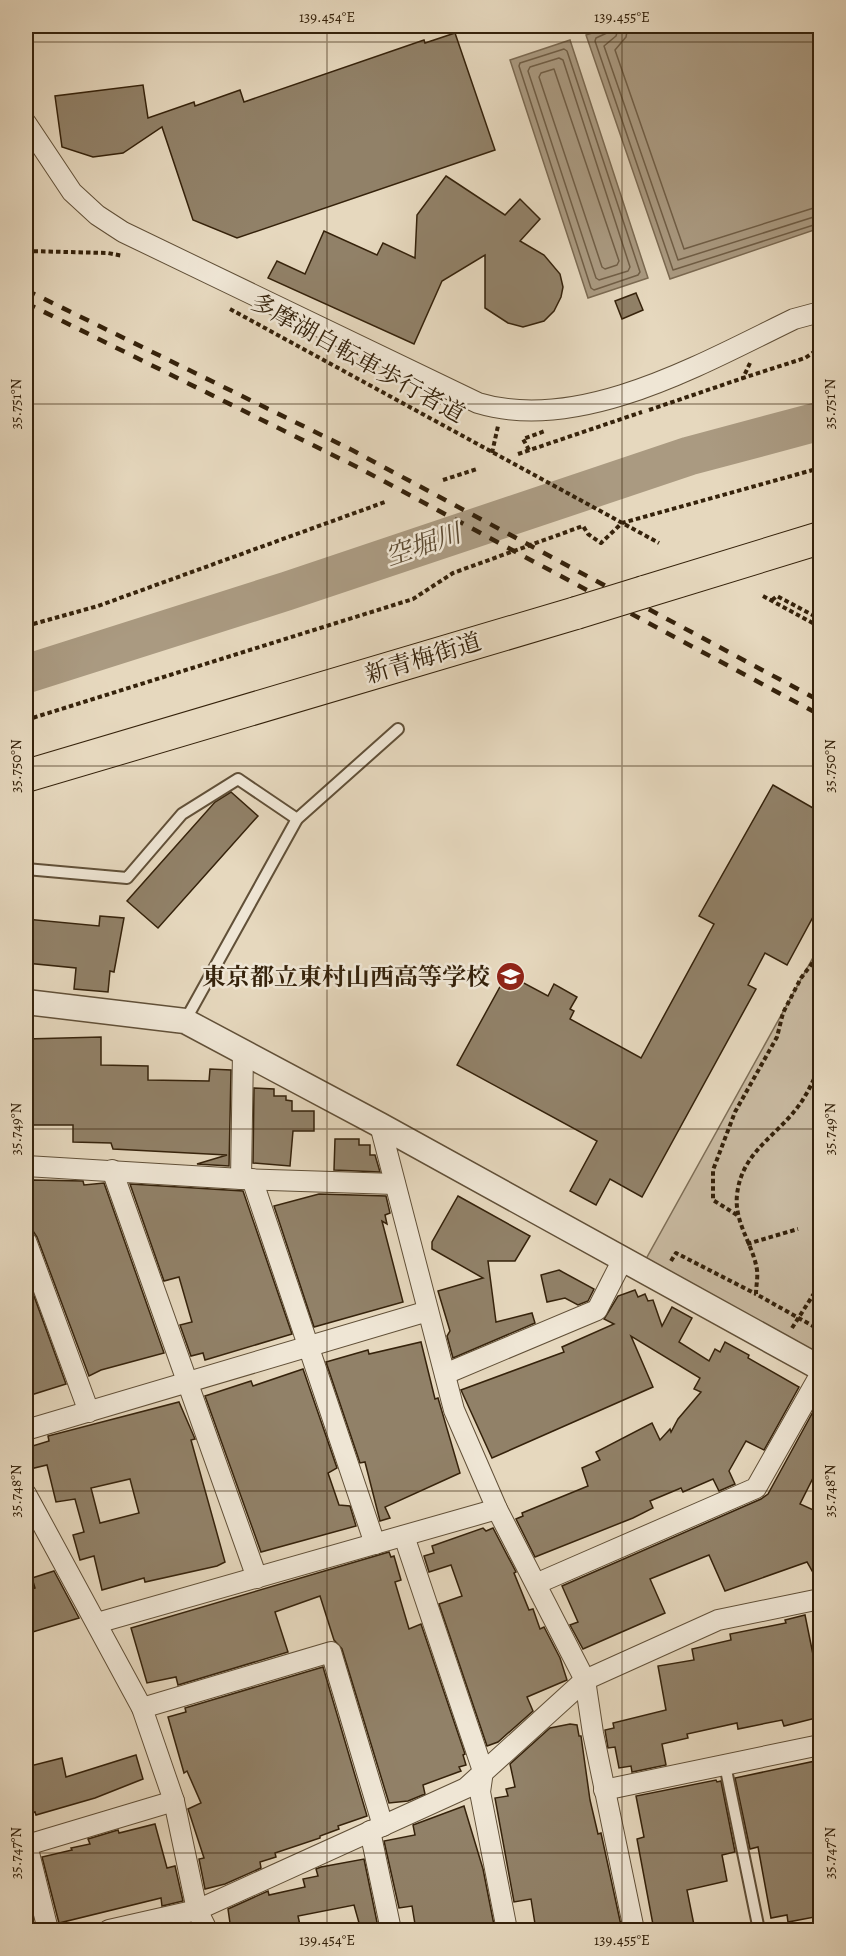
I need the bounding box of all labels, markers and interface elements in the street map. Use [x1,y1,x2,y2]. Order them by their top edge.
text: 139.454°E [299,7,355,27]
text: 139.455°E [594,7,650,27]
street label: 多摩湖自転車歩行者道 [245,286,471,430]
text: 35.751°N [6,379,26,429]
text: 35.751°N [820,379,840,429]
water label: 空堀川 [380,515,468,574]
street label: 新青梅街道 [361,625,485,691]
text: 35.750°N [6,739,26,793]
text: 35.750°N [820,739,840,793]
place label: 東京都立東村山西高等学校 [202,961,490,993]
school or university icon: 東京都立東村山西高等学校 [495,961,527,993]
text: 35.749°N [6,1103,26,1155]
text: 35.749°N [820,1103,840,1155]
text: 35.748°N [6,1464,26,1517]
text: 35.748°N [820,1464,840,1517]
text: 35.747°N [6,1827,26,1879]
text: 35.747°N [820,1827,840,1879]
text: 139.454°E [299,1930,355,1950]
text: 139.455°E [594,1930,650,1950]

